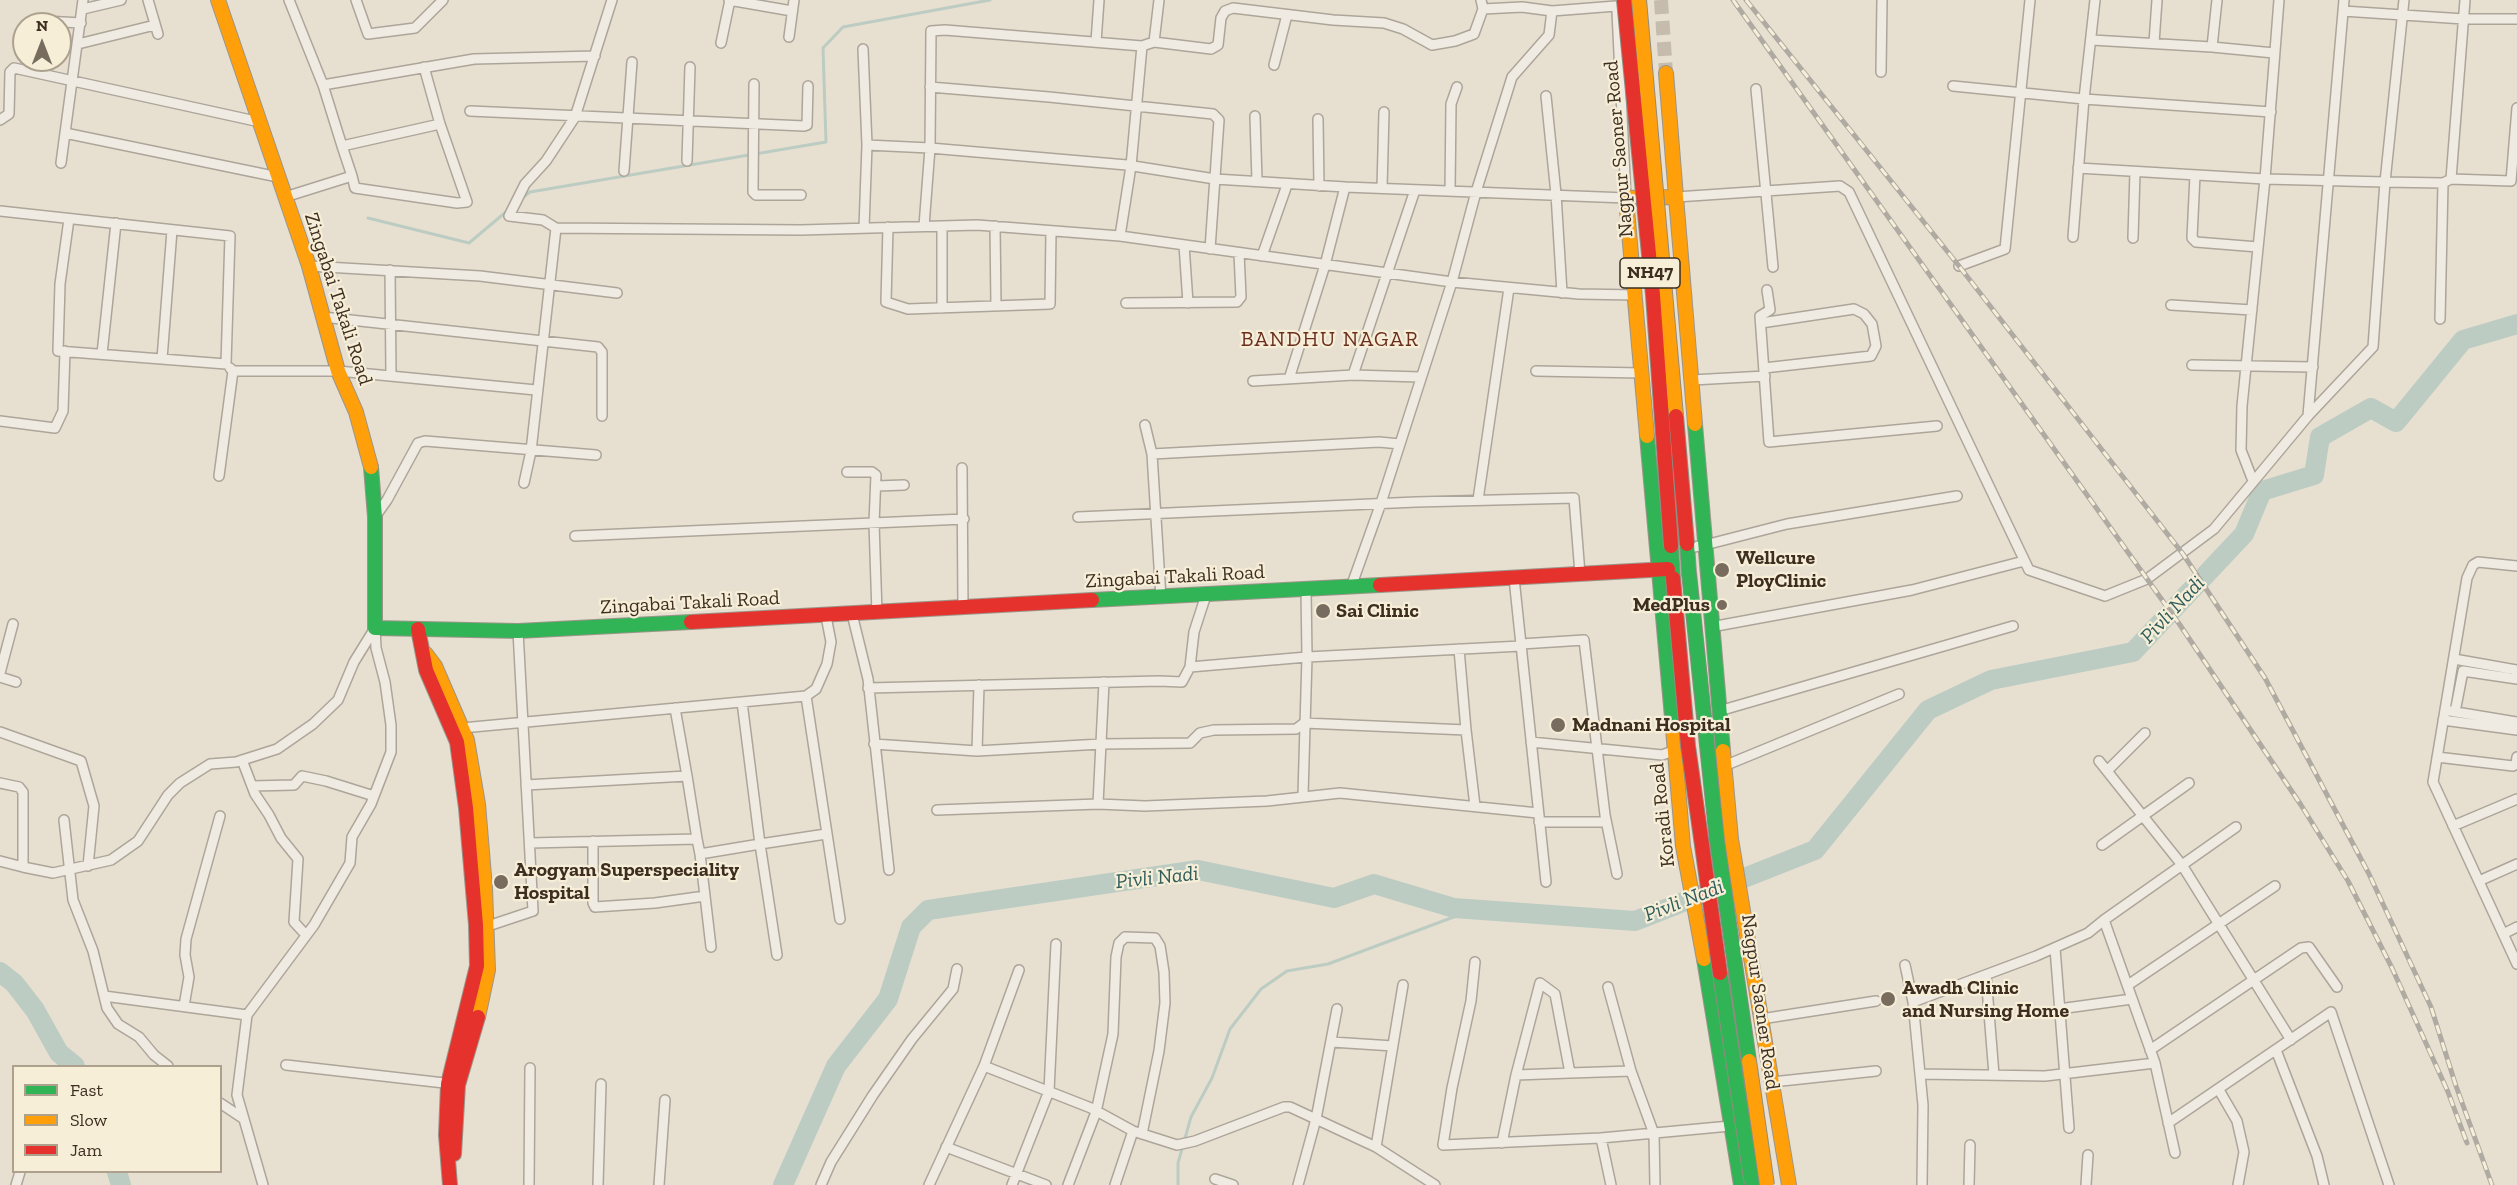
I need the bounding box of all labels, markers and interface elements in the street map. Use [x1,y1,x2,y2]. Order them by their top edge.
north arrow [12,12,72,72]
text: N [36,16,48,35]
street label: Nagpur Saoner Road [1599,60,1639,238]
street label: Zingabai Takali Road [299,210,377,388]
road number: NH47 [1620,258,1680,288]
district label: BANDHU NAGAR [1241,327,1419,353]
place label: Wellcure PloyClinic [1736,546,1826,593]
street label: Zingabai Takali Road [1085,560,1265,594]
marker: Wellcure PloyClinic [1713,561,1731,579]
water label: Pivli Nadi [2135,571,2211,649]
street label: Zingabai Takali Road [600,586,780,620]
place label: MedPlus [1633,593,1710,617]
marker: MedPlus [1715,598,1729,612]
place label: Sai Clinic [1336,599,1419,623]
marker: Sai Clinic [1314,602,1332,620]
place label: Madnani Hospital [1572,713,1731,737]
marker: Madnani Hospital [1549,716,1567,734]
street label: Koradi Road [1646,762,1680,868]
place label: Arogyam Superspeciality Hospital [514,858,739,905]
water label: Pivli Nadi [1114,861,1200,895]
marker: Arogyam Superspeciality Hospital [492,873,510,891]
water label: Pivli Nadi [1641,874,1727,928]
street label: Nagpur Saoner Road [1736,912,1784,1092]
place label: Awadh Clinic and Nursing Home [1902,976,2069,1023]
marker: Awadh Clinic and Nursing Home [1879,990,1897,1008]
legend [12,1065,222,1173]
text: Fast [70,1079,103,1101]
text: Slow [70,1109,107,1131]
text: Jam [70,1139,102,1161]

